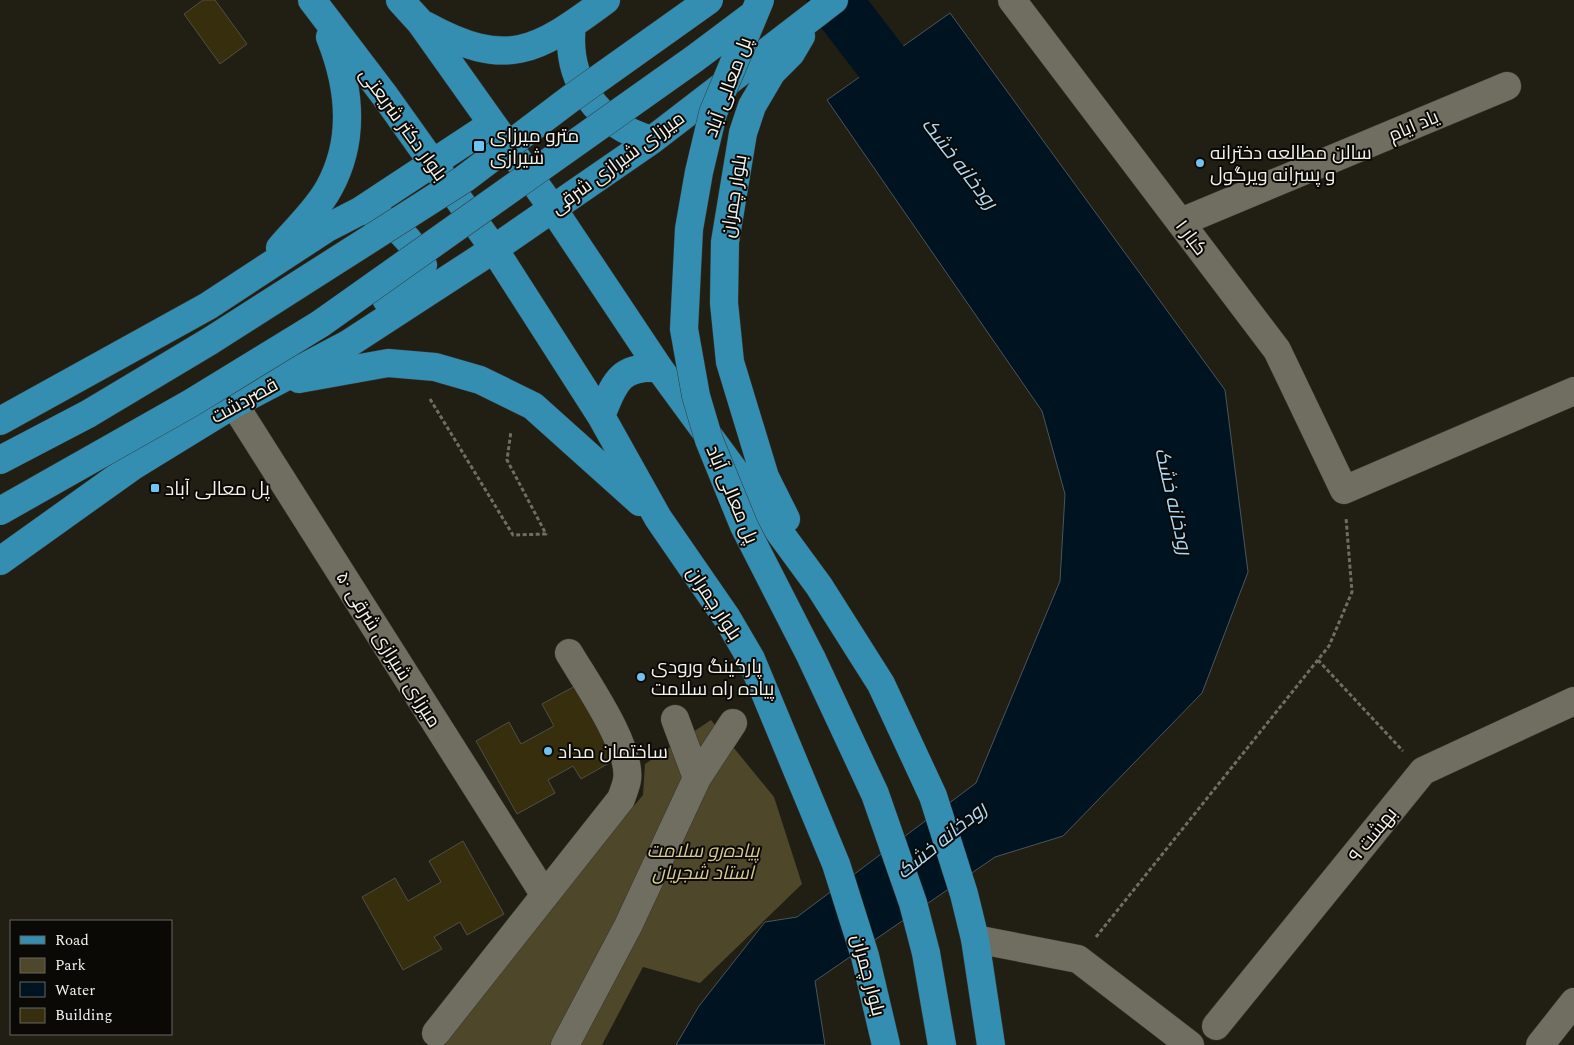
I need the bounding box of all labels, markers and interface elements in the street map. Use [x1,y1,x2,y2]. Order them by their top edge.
street label: پل معالی آباد [697,33,760,142]
street label: بلوار دکتر شریعتی [352,62,454,188]
street label: یاد ایام [1384,103,1443,150]
street label: میرزای شیرازی شرقی [545,104,691,222]
water label: رودخانه خشک [914,111,1006,217]
place label: مترو میرزای شیرازی [490,122,579,173]
marker: مترو میرزای شیرازی [472,139,486,153]
place label: سالن مطالعه دخترانه و پسرانه ویرگول [1210,139,1372,190]
street label: بلوار چمران [714,153,755,240]
marker: سالن مطالعه دخترانه و پسرانه ویرگول [1194,157,1206,169]
street label: ۱ کبار [1168,214,1214,262]
street label: قصردشت [206,371,284,432]
street label: پل معالی آباد [698,441,765,548]
water label: رودخانه خشک [1146,445,1200,559]
place label: پل معالی آباد [165,475,270,504]
marker: پل معالی آباد [149,482,161,494]
street label: بلوار چمران [679,561,749,647]
street label: ۵۰ میرزای شیرازی شرقی [328,566,448,734]
place label: پارکینگ ورودی پیاده راه سلامت [651,653,774,704]
marker: پارکینگ ورودی پیاده راه سلامت [635,671,647,683]
place label: ساختمان مداد [558,738,668,767]
marker: ساختمان مداد [542,745,554,757]
water label: رودخانه خشک [890,794,995,887]
street label: ۹ بهشت [1342,801,1405,869]
park label: پیاده‌رو سلامت استاد شجریان [647,837,760,888]
legend [10,920,172,1035]
text: Road [55,929,89,952]
street label: بلوار چمران [843,931,892,1020]
text: Park [55,954,86,977]
text: Water [55,979,95,1002]
text: Building [55,1004,112,1027]

